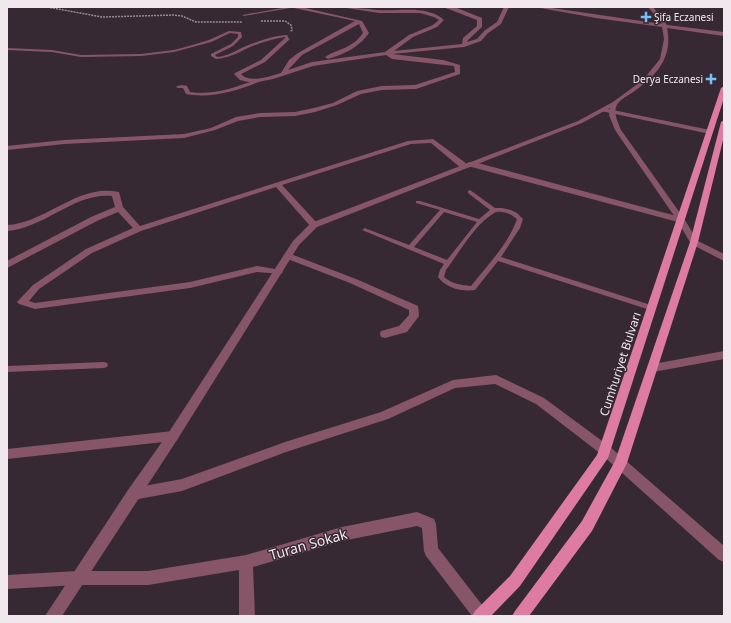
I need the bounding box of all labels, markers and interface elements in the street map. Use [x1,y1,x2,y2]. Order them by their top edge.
place label: Şifa Eczanesi [654,10,714,24]
marker: Şifa Eczanesi [641,12,651,22]
place label: Derya Eczanesi [633,72,703,86]
marker: Derya Eczanesi [706,74,716,84]
street label: Cumhuriyet Bulvarı [595,310,645,418]
street label: Turan Sokak [267,524,350,564]

